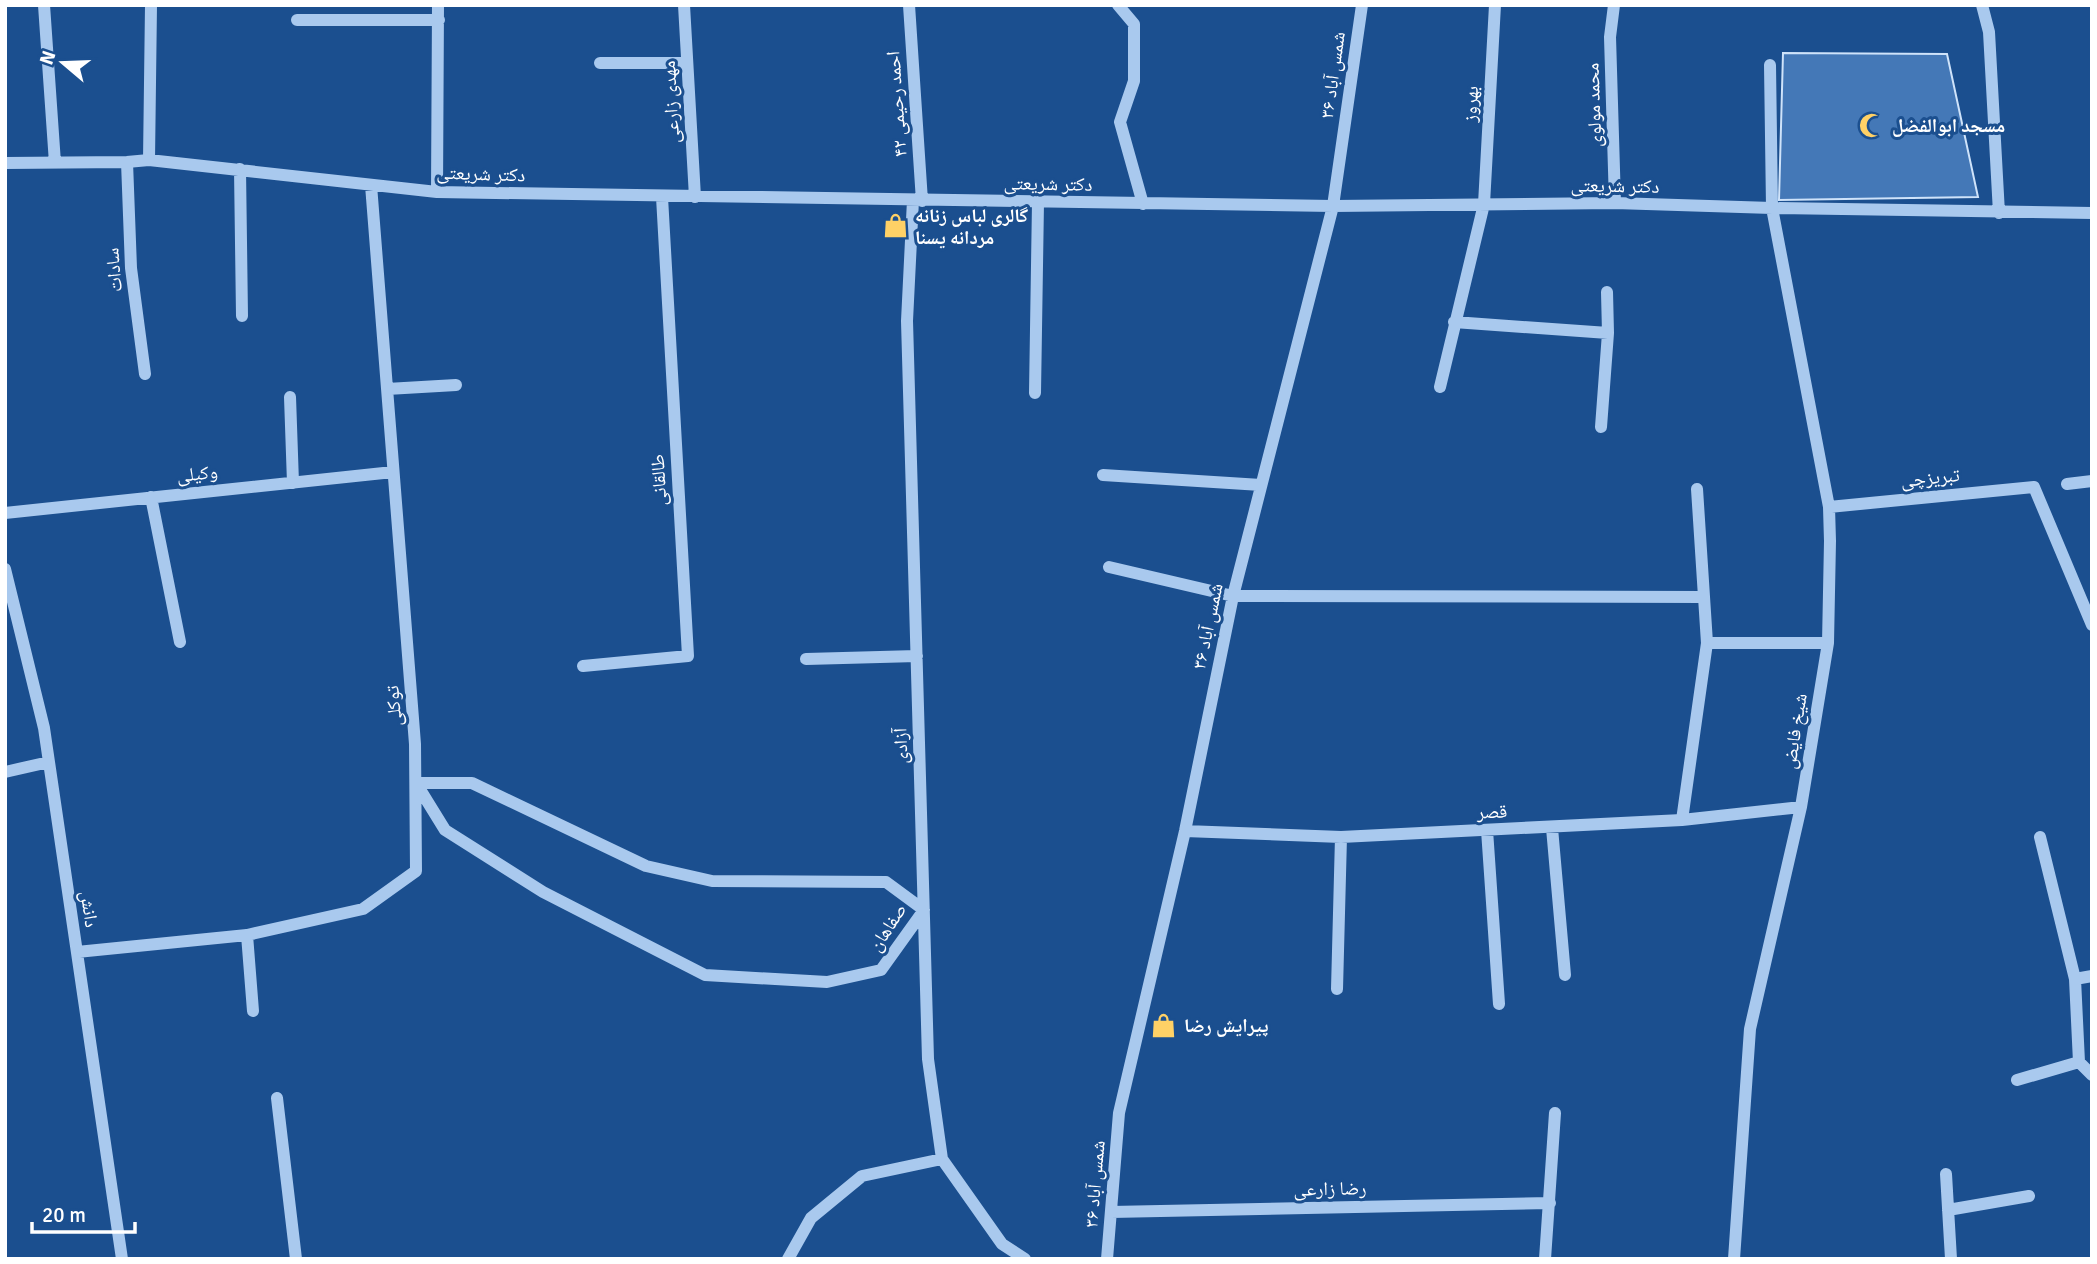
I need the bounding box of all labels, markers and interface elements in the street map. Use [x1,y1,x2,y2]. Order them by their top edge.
north arrow [28,28,98,98]
street label: شمس آباد ۳۶ [1315,30,1351,120]
text: N [34,48,61,68]
street label: ۴۲ احمد رحیمی [881,50,913,158]
street label: مهدی زارعی [657,60,685,144]
street label: محمد مولوی [1581,62,1607,148]
street label: بهروز [1458,85,1484,124]
mosque icon: مسجد ابوالفضل [1858,111,1886,139]
place label: مسجد ابوالفضل [1892,114,2005,138]
street label: دکتر شریعتی [436,160,526,188]
street label: دکتر شریعتی [1003,171,1093,197]
street label: دکتر شریعتی [1570,173,1660,199]
place label: گالری لباس زنانه مردانه یسنا [915,204,1029,250]
shop icon: گالری لباس زنانه مردانه یسنا [881,212,909,240]
street label: سادات [100,247,128,293]
street label: طالقانی [646,453,672,506]
street label: وکیلی [175,460,219,488]
street label: تبریزچی [1899,463,1961,493]
street label: شمس آباد ۳۶ [1187,581,1229,672]
street label: توکلی [380,684,408,727]
street label: شیخ فایض [1777,692,1813,771]
street label: آزادی [888,726,914,764]
street label: قصر [1475,799,1508,825]
street label: دانش [75,889,103,929]
street label: صفاهان [863,899,912,956]
shop icon: پیرایش رضا [1150,1011,1178,1039]
place label: پیرایش رضا [1184,1014,1269,1038]
street label: شمس آباد ۳۶ [1079,1139,1111,1229]
street label: رضا زارعی [1293,1176,1367,1202]
scale bar [32,1190,135,1234]
text: 20 m [42,1202,86,1228]

